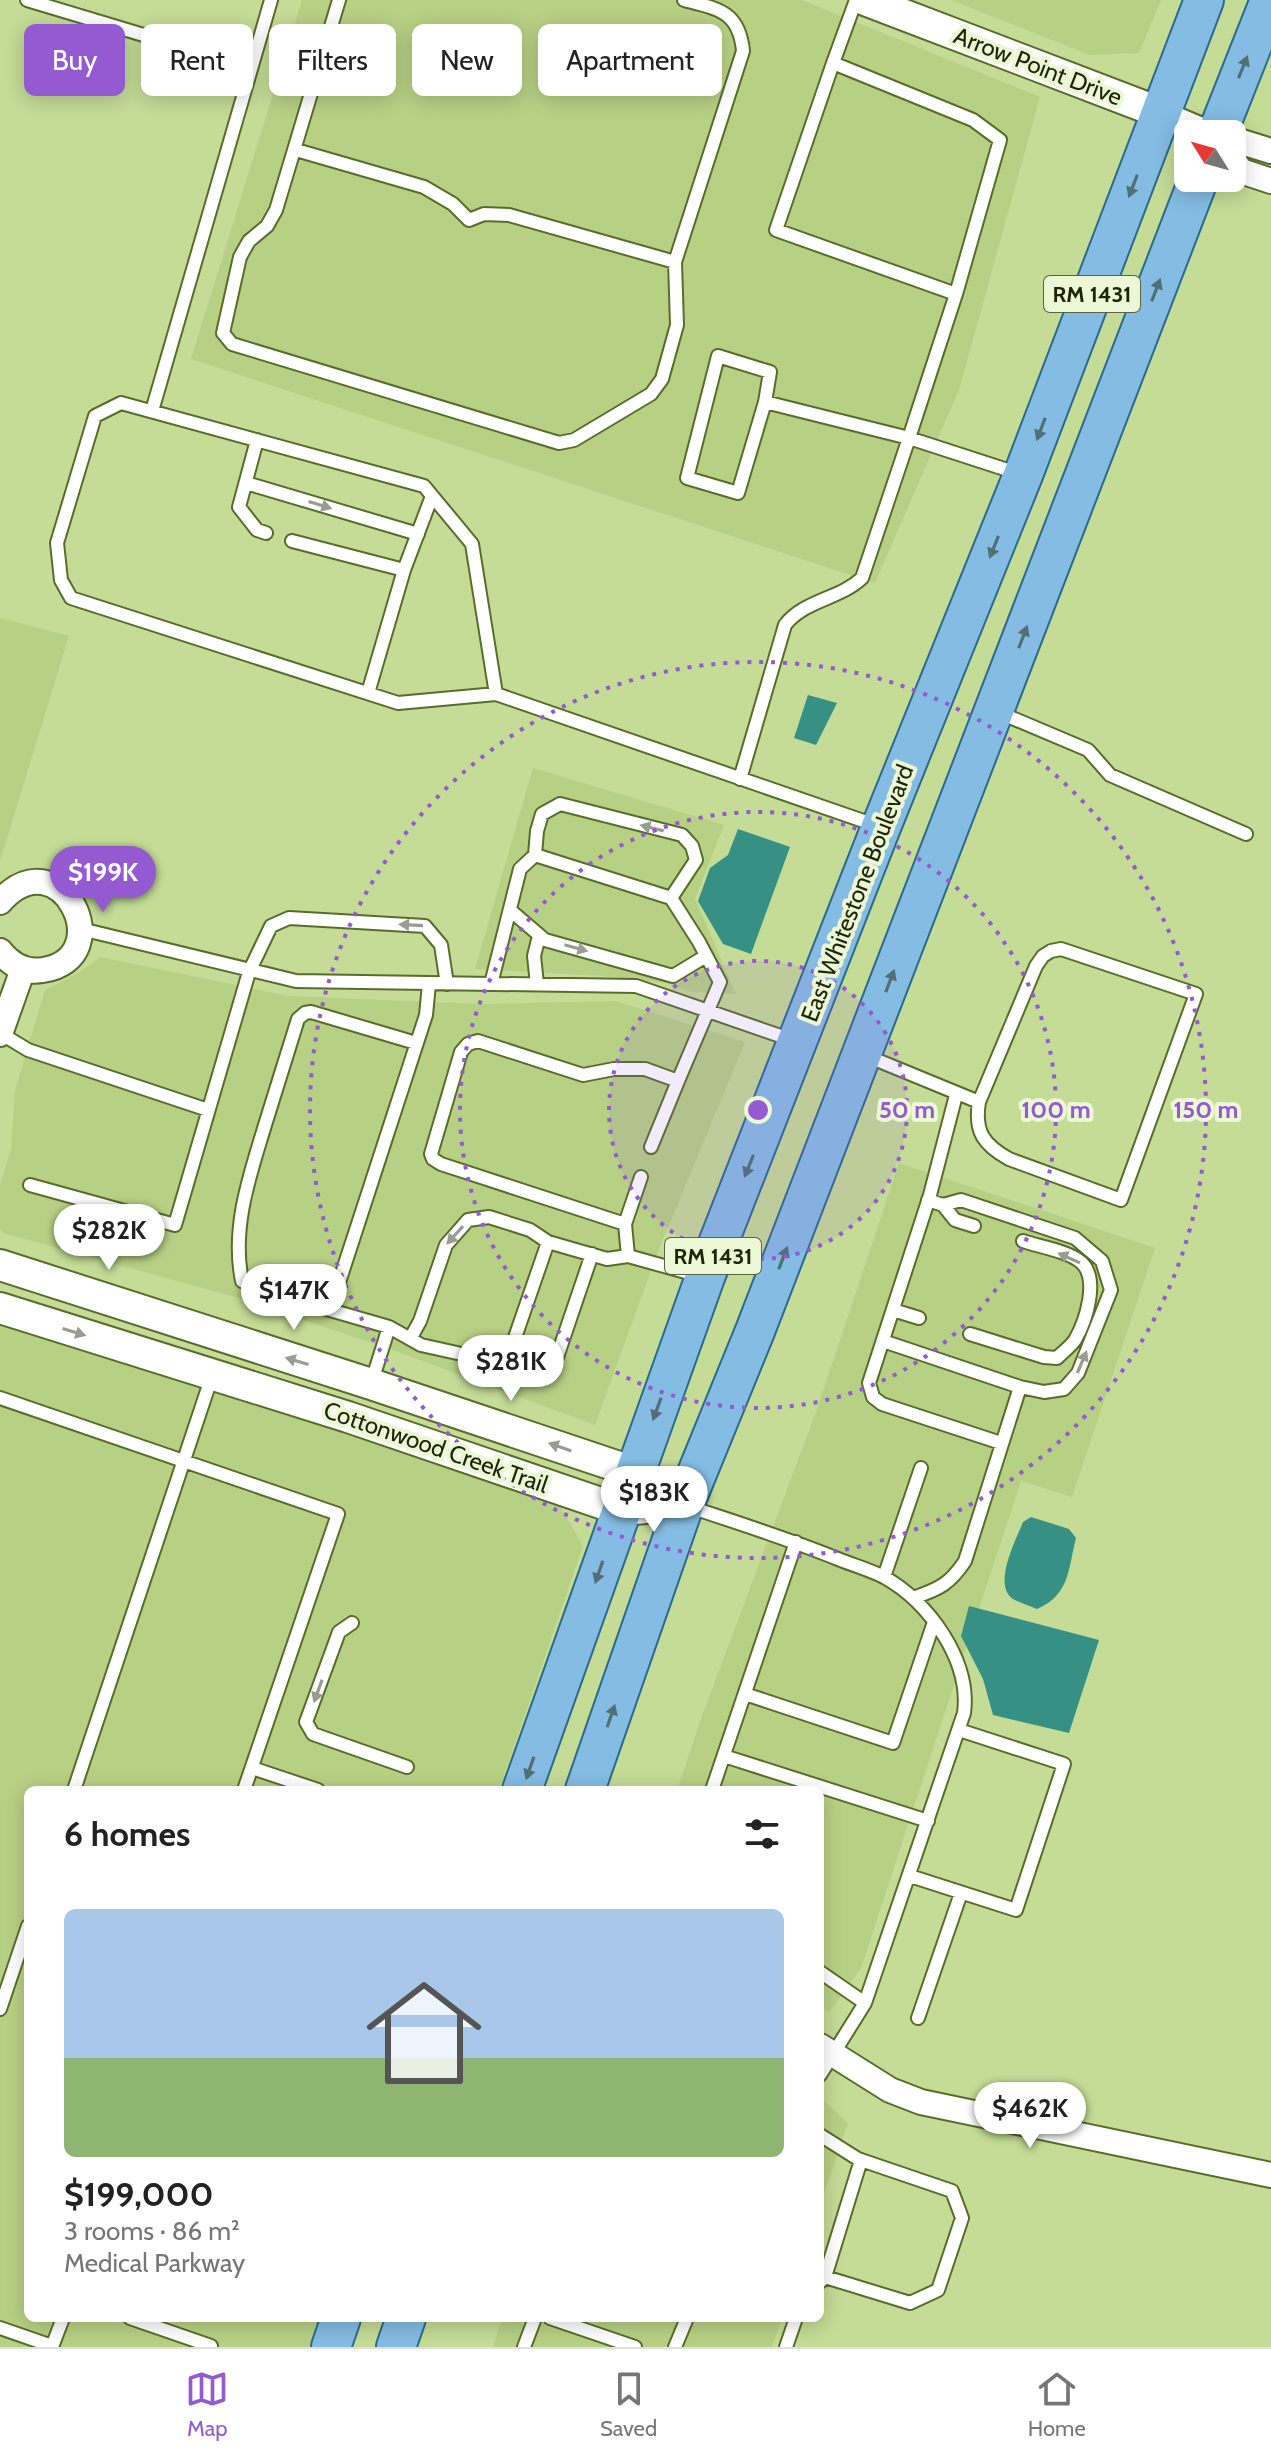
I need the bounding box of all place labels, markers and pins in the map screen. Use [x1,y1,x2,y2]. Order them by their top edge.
pin: $199K [47,846,159,914]
centre of rings [744,1096,772,1124]
pin: $282K [53,1204,165,1272]
pin: $147K [238,1264,350,1332]
pin: $281K [455,1335,567,1403]
pin: $183K [598,1466,710,1534]
pin: $462K [974,2082,1086,2150]

